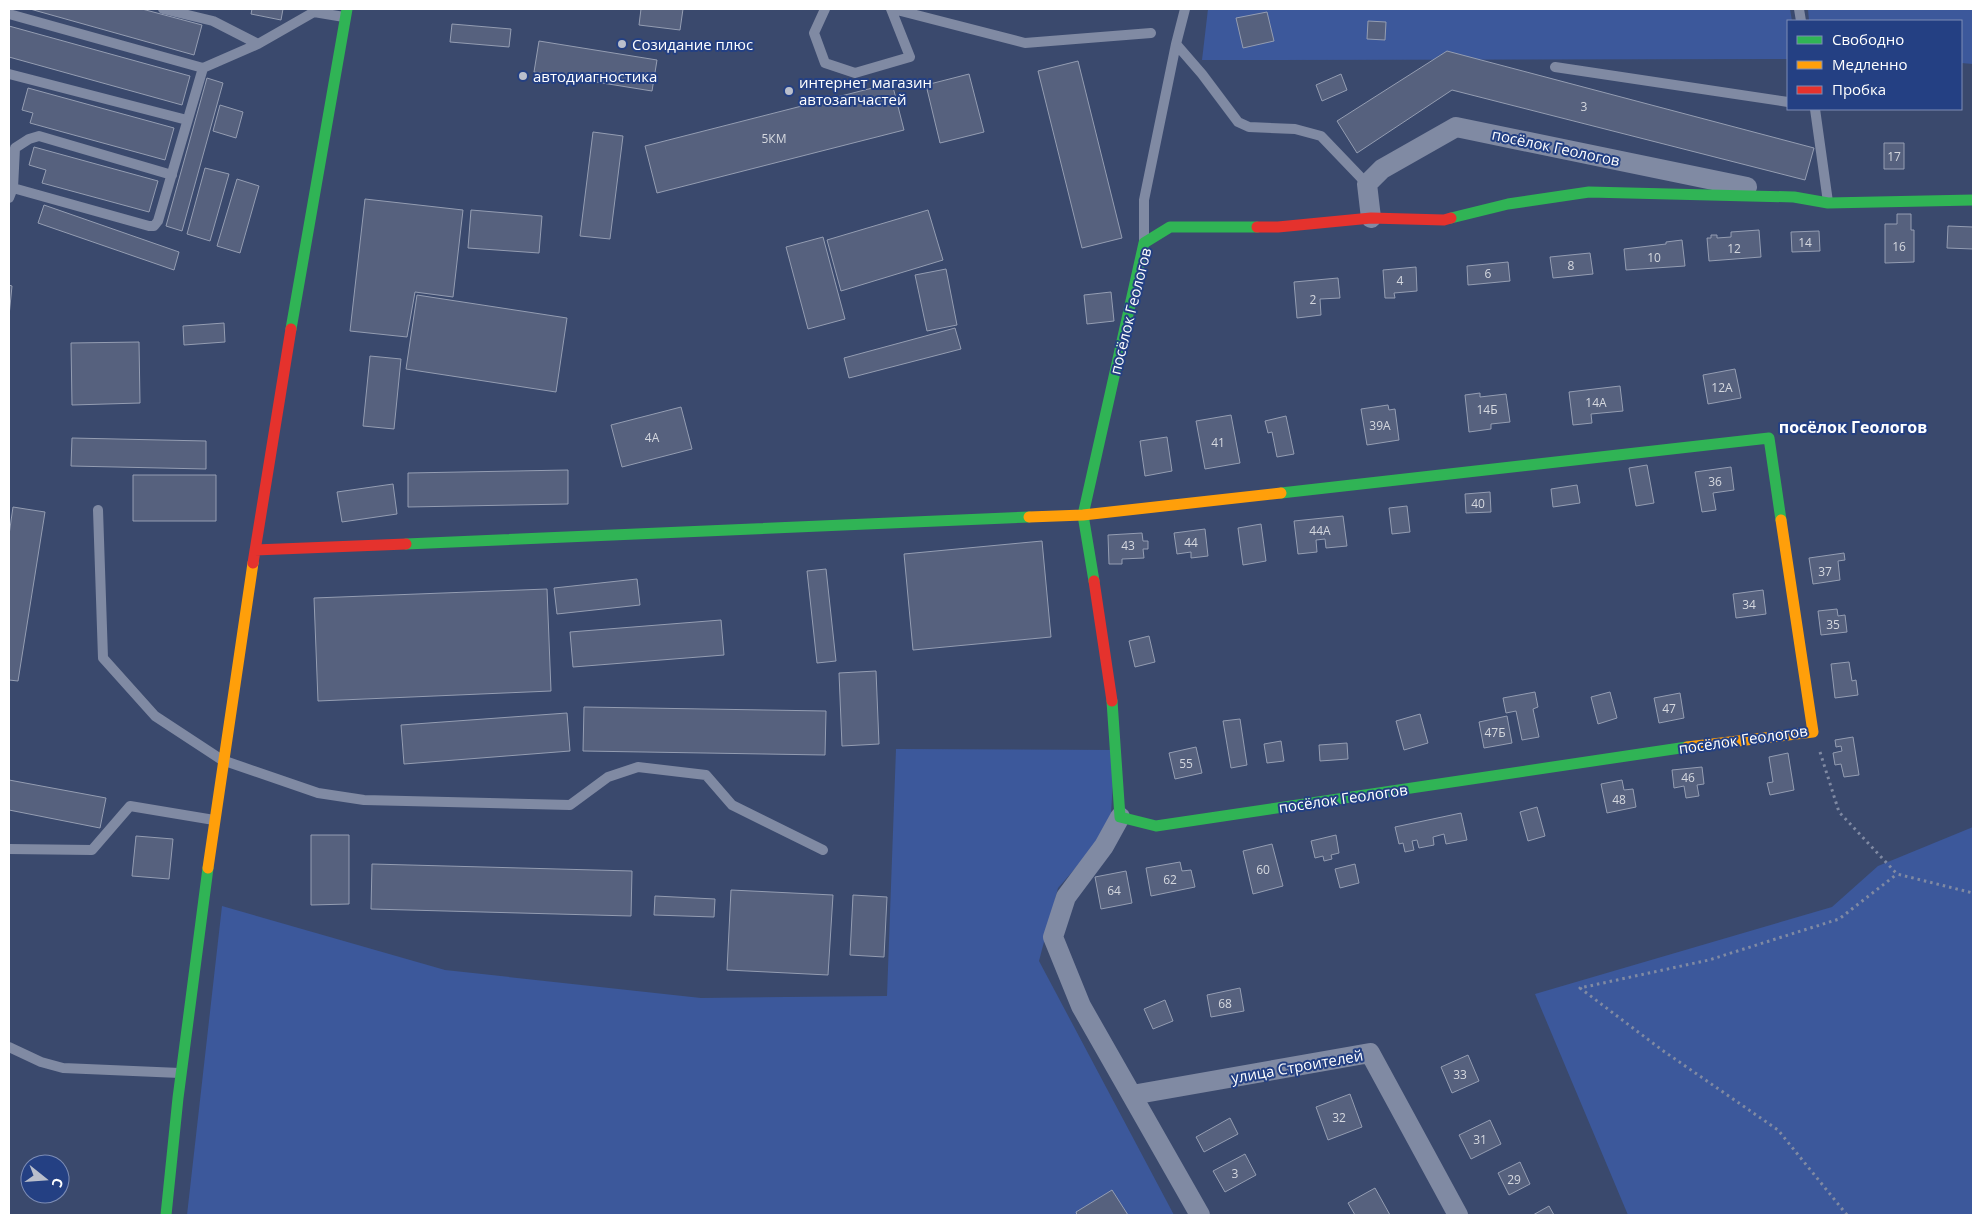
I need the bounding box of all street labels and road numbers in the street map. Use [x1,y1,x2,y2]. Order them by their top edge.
street label: посёлок Геологов [1490,124,1622,170]
street label: посёлок Геологов [1105,245,1155,377]
street label: посёлок Геологов [1677,720,1809,758]
street label: посёлок Геологов [1277,779,1409,817]
street label: улица Строителей [1230,1045,1364,1087]

